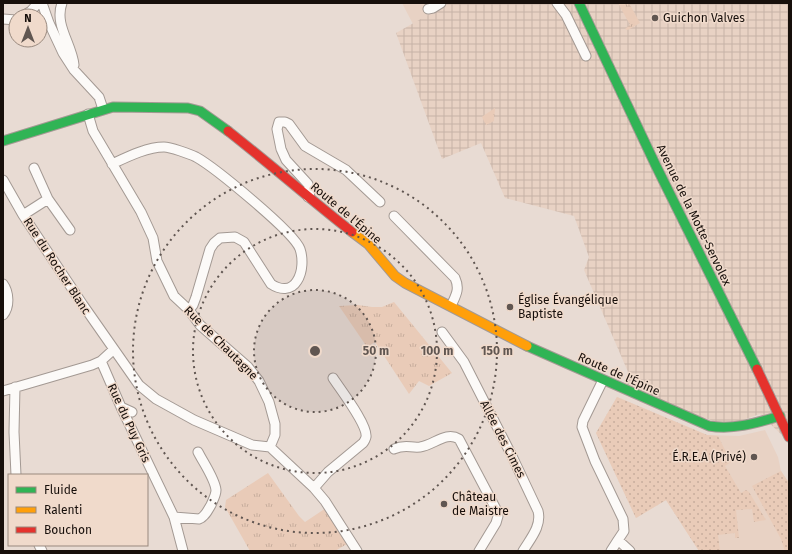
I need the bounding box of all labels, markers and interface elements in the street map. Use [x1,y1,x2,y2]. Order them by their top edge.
north arrow [8,8,48,48]
place label: Guichon Valves [663,11,745,25]
text: N [24,12,32,25]
marker: Guichon Valves [650,13,660,23]
street label: Avenue de la Motte-Servolex [654,142,734,288]
street label: Route de l'Épine [308,179,385,247]
street label: Rue du Rocher Blanc [20,215,94,317]
place label: Église Évangélique Baptiste [518,292,618,321]
marker: Église Évangélique Baptiste [505,302,515,312]
street label: Rue de Chautagne [181,303,261,383]
centre of rings [308,344,322,358]
text: 50 m [363,344,389,358]
text: 100 m [421,344,453,358]
text: 150 m [481,344,513,358]
street label: Route de l'Épine [576,349,663,398]
street label: Rue du Puy Gris [105,381,154,465]
street label: Allée des Cimes [477,398,529,480]
place label: É.R.E.A (Privé) [672,449,746,464]
marker: É.R.E.A (Privé) [749,452,759,462]
legend [8,474,148,546]
text: Fluide [44,483,77,497]
place label: Château de Maistre [452,490,509,518]
marker: Château de Maistre [439,499,449,509]
text: Ralenti [44,503,82,517]
text: Bouchon [44,523,92,537]

